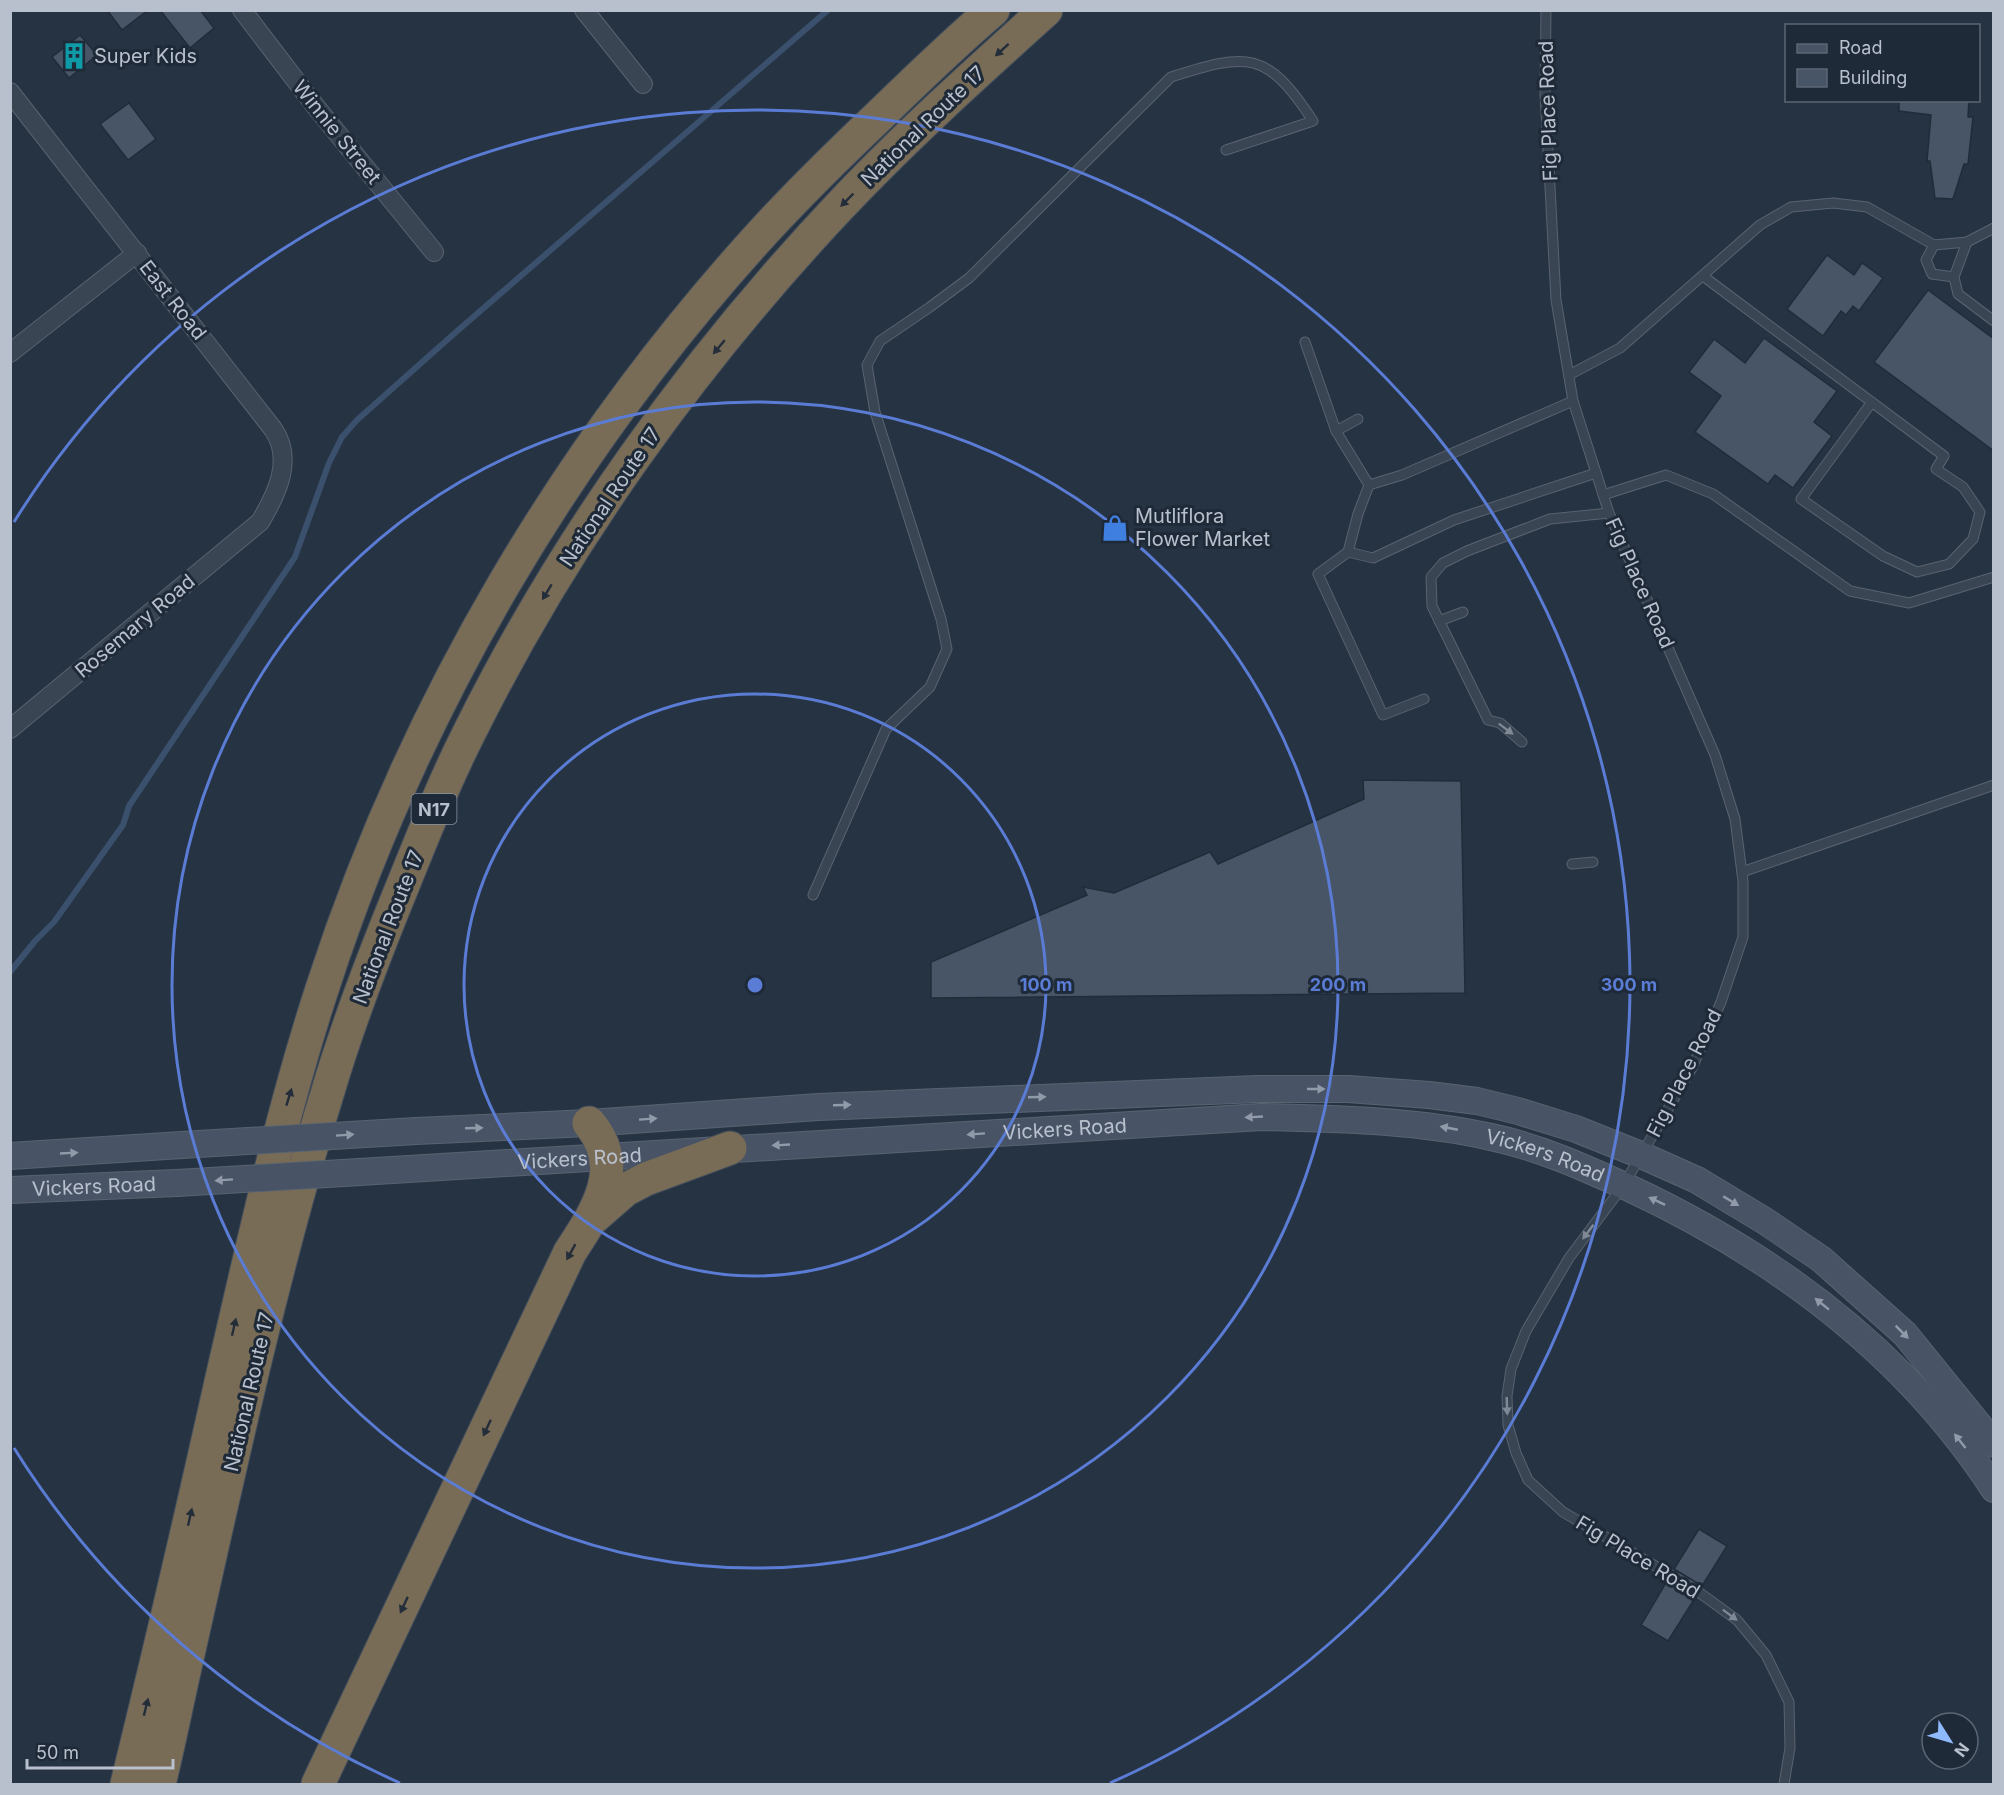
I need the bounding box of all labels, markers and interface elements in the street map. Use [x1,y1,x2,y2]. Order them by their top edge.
legend [1785,24,1980,102]
text: Road [1839,37,1882,58]
street label: Fig Place Road [1534,40,1562,182]
building icon: Super Kids [59,41,89,71]
one-way arrow [995,43,1010,57]
place label: Super Kids [94,44,197,68]
street label: National Route 17 [856,61,990,191]
text: Building [1839,67,1907,88]
street label: Winnie Street [288,75,386,189]
one-way arrow [840,192,854,206]
street label: East Road [135,255,211,345]
one-way arrow [712,339,725,355]
street label: National Route 17 [555,423,665,571]
place label: Mutliflora Flower Market [1135,504,1270,551]
shop icon: Mutliflora Flower Market [1100,513,1130,543]
street label: Fig Place Road [1600,514,1680,652]
street label: Rosemary Road [70,569,200,683]
one-way arrow [542,584,553,600]
one-way arrow [1498,723,1514,735]
road number: N17 [412,794,456,824]
street label: National Route 17 [348,847,428,1007]
text: 100 m [1020,974,1072,995]
text: 200 m [1310,974,1366,995]
text: 300 m [1601,974,1657,995]
centre of rings [745,975,765,995]
street label: Fig Place Road [1641,1005,1727,1141]
one-way arrow [1306,1084,1325,1094]
one-way arrow [285,1088,294,1106]
one-way arrow [1028,1093,1047,1102]
one-way arrow [833,1101,852,1110]
street label: Vickers Road [1002,1113,1128,1145]
one-way arrow [1245,1113,1264,1122]
one-way arrow [638,1114,657,1124]
one-way arrow [465,1123,484,1133]
one-way arrow [1439,1123,1458,1132]
street label: Vickers Road [1484,1124,1608,1187]
one-way arrow [966,1129,985,1139]
one-way arrow [336,1130,355,1140]
one-way arrow [772,1141,791,1150]
street label: Vickers Road [517,1143,642,1174]
one-way arrow [59,1148,78,1157]
street label: Vickers Road [31,1172,157,1201]
one-way arrow [215,1176,234,1185]
one-way arrow [1723,1195,1739,1206]
one-way arrow [1648,1197,1665,1206]
one-way arrow [1582,1224,1594,1240]
one-way arrow [565,1244,576,1260]
one-way arrow [1815,1298,1830,1311]
street label: National Route 17 [219,1310,279,1474]
one-way arrow [230,1318,239,1337]
one-way arrow [1894,1324,1908,1338]
one-way arrow [1503,1397,1512,1416]
one-way arrow [482,1420,491,1437]
one-way arrow [1954,1434,1966,1449]
one-way arrow [185,1508,195,1527]
street label: Fig Place Road [1572,1511,1704,1603]
one-way arrow [399,1596,408,1613]
one-way arrow [1722,1608,1737,1620]
one-way arrow [141,1698,151,1717]
north arrow [1920,1711,1980,1771]
scale bar [27,1732,172,1770]
text: N [1950,1739,1974,1761]
text: 50 m [36,1742,79,1763]

